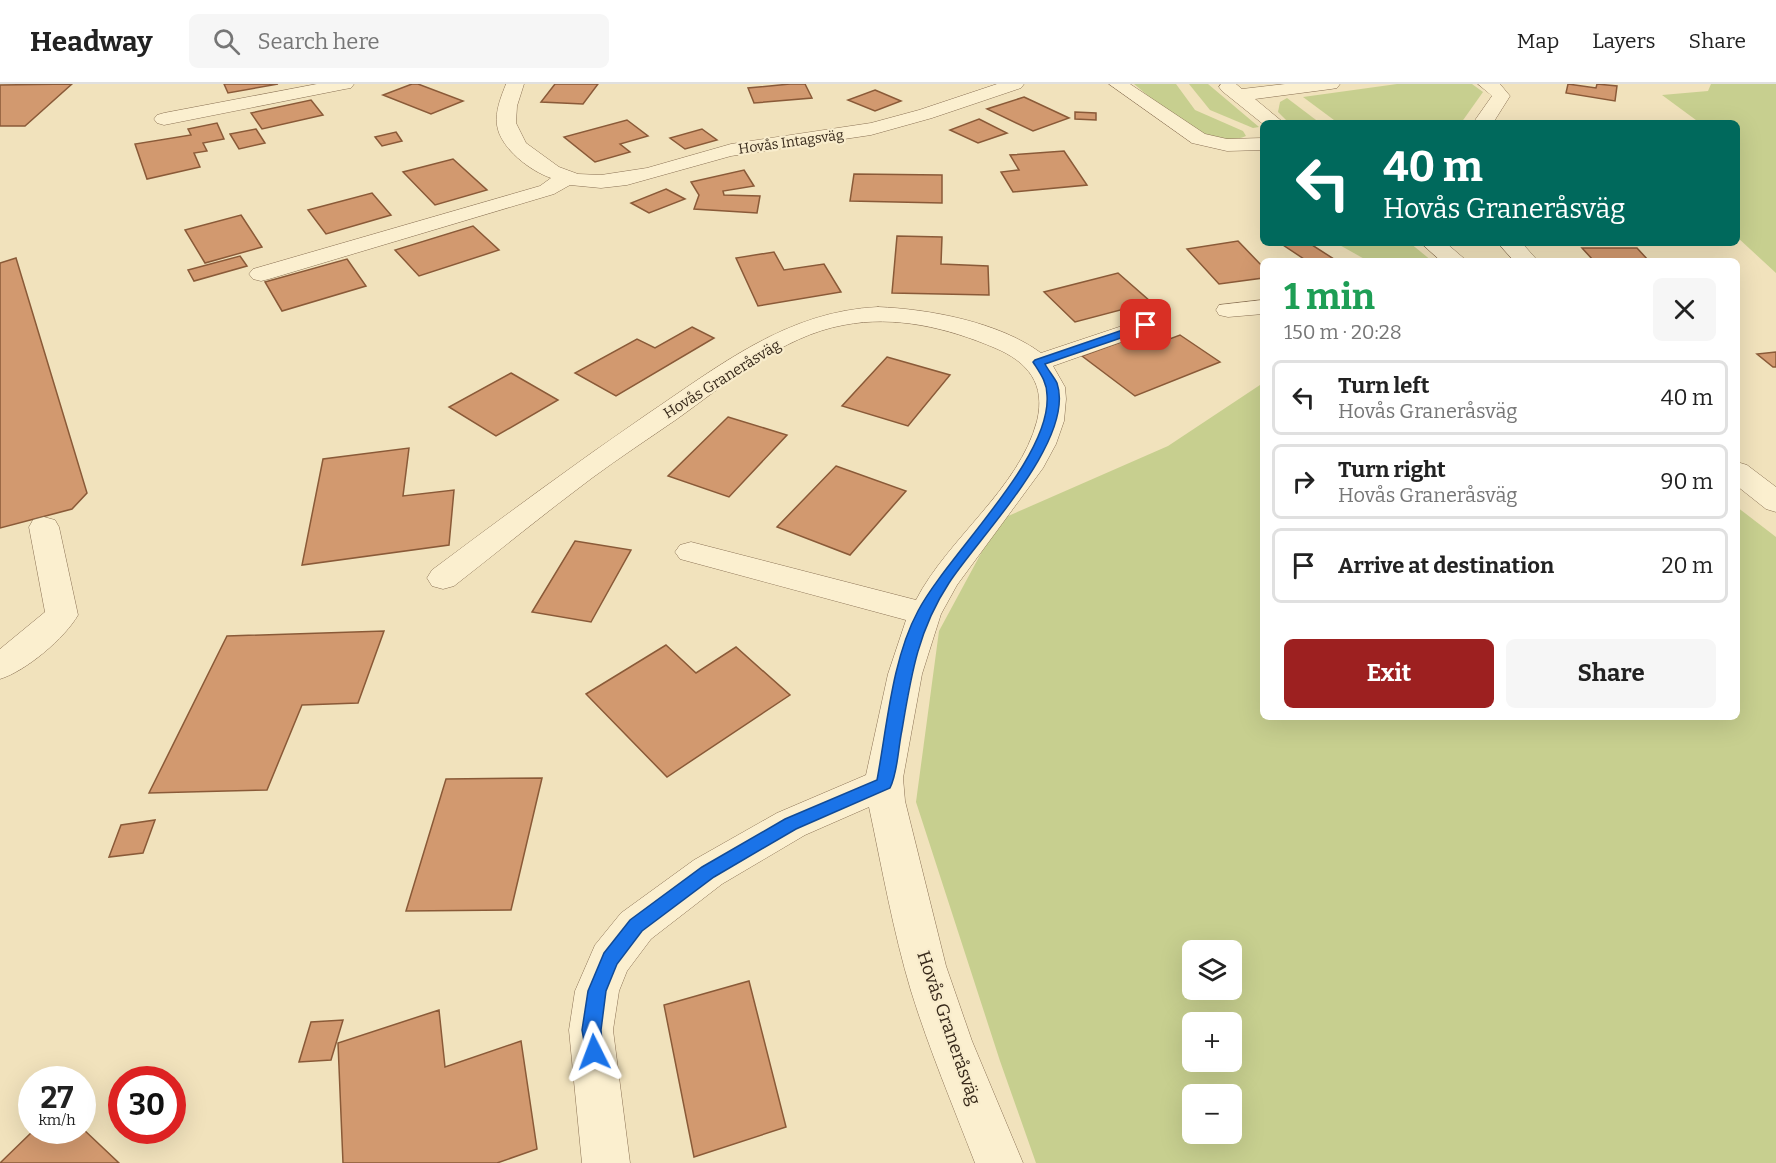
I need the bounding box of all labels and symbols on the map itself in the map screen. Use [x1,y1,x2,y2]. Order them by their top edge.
street label: Hovås Intagsväg [737,126,845,158]
pin [1120,299,1171,350]
street label: Hovås Graneråsväg [660,336,784,422]
street label: Hovås Graneråsväg [912,948,986,1108]
position arrow [562,1020,626,1084]
speed limit sign: 30 [108,1066,186,1144]

